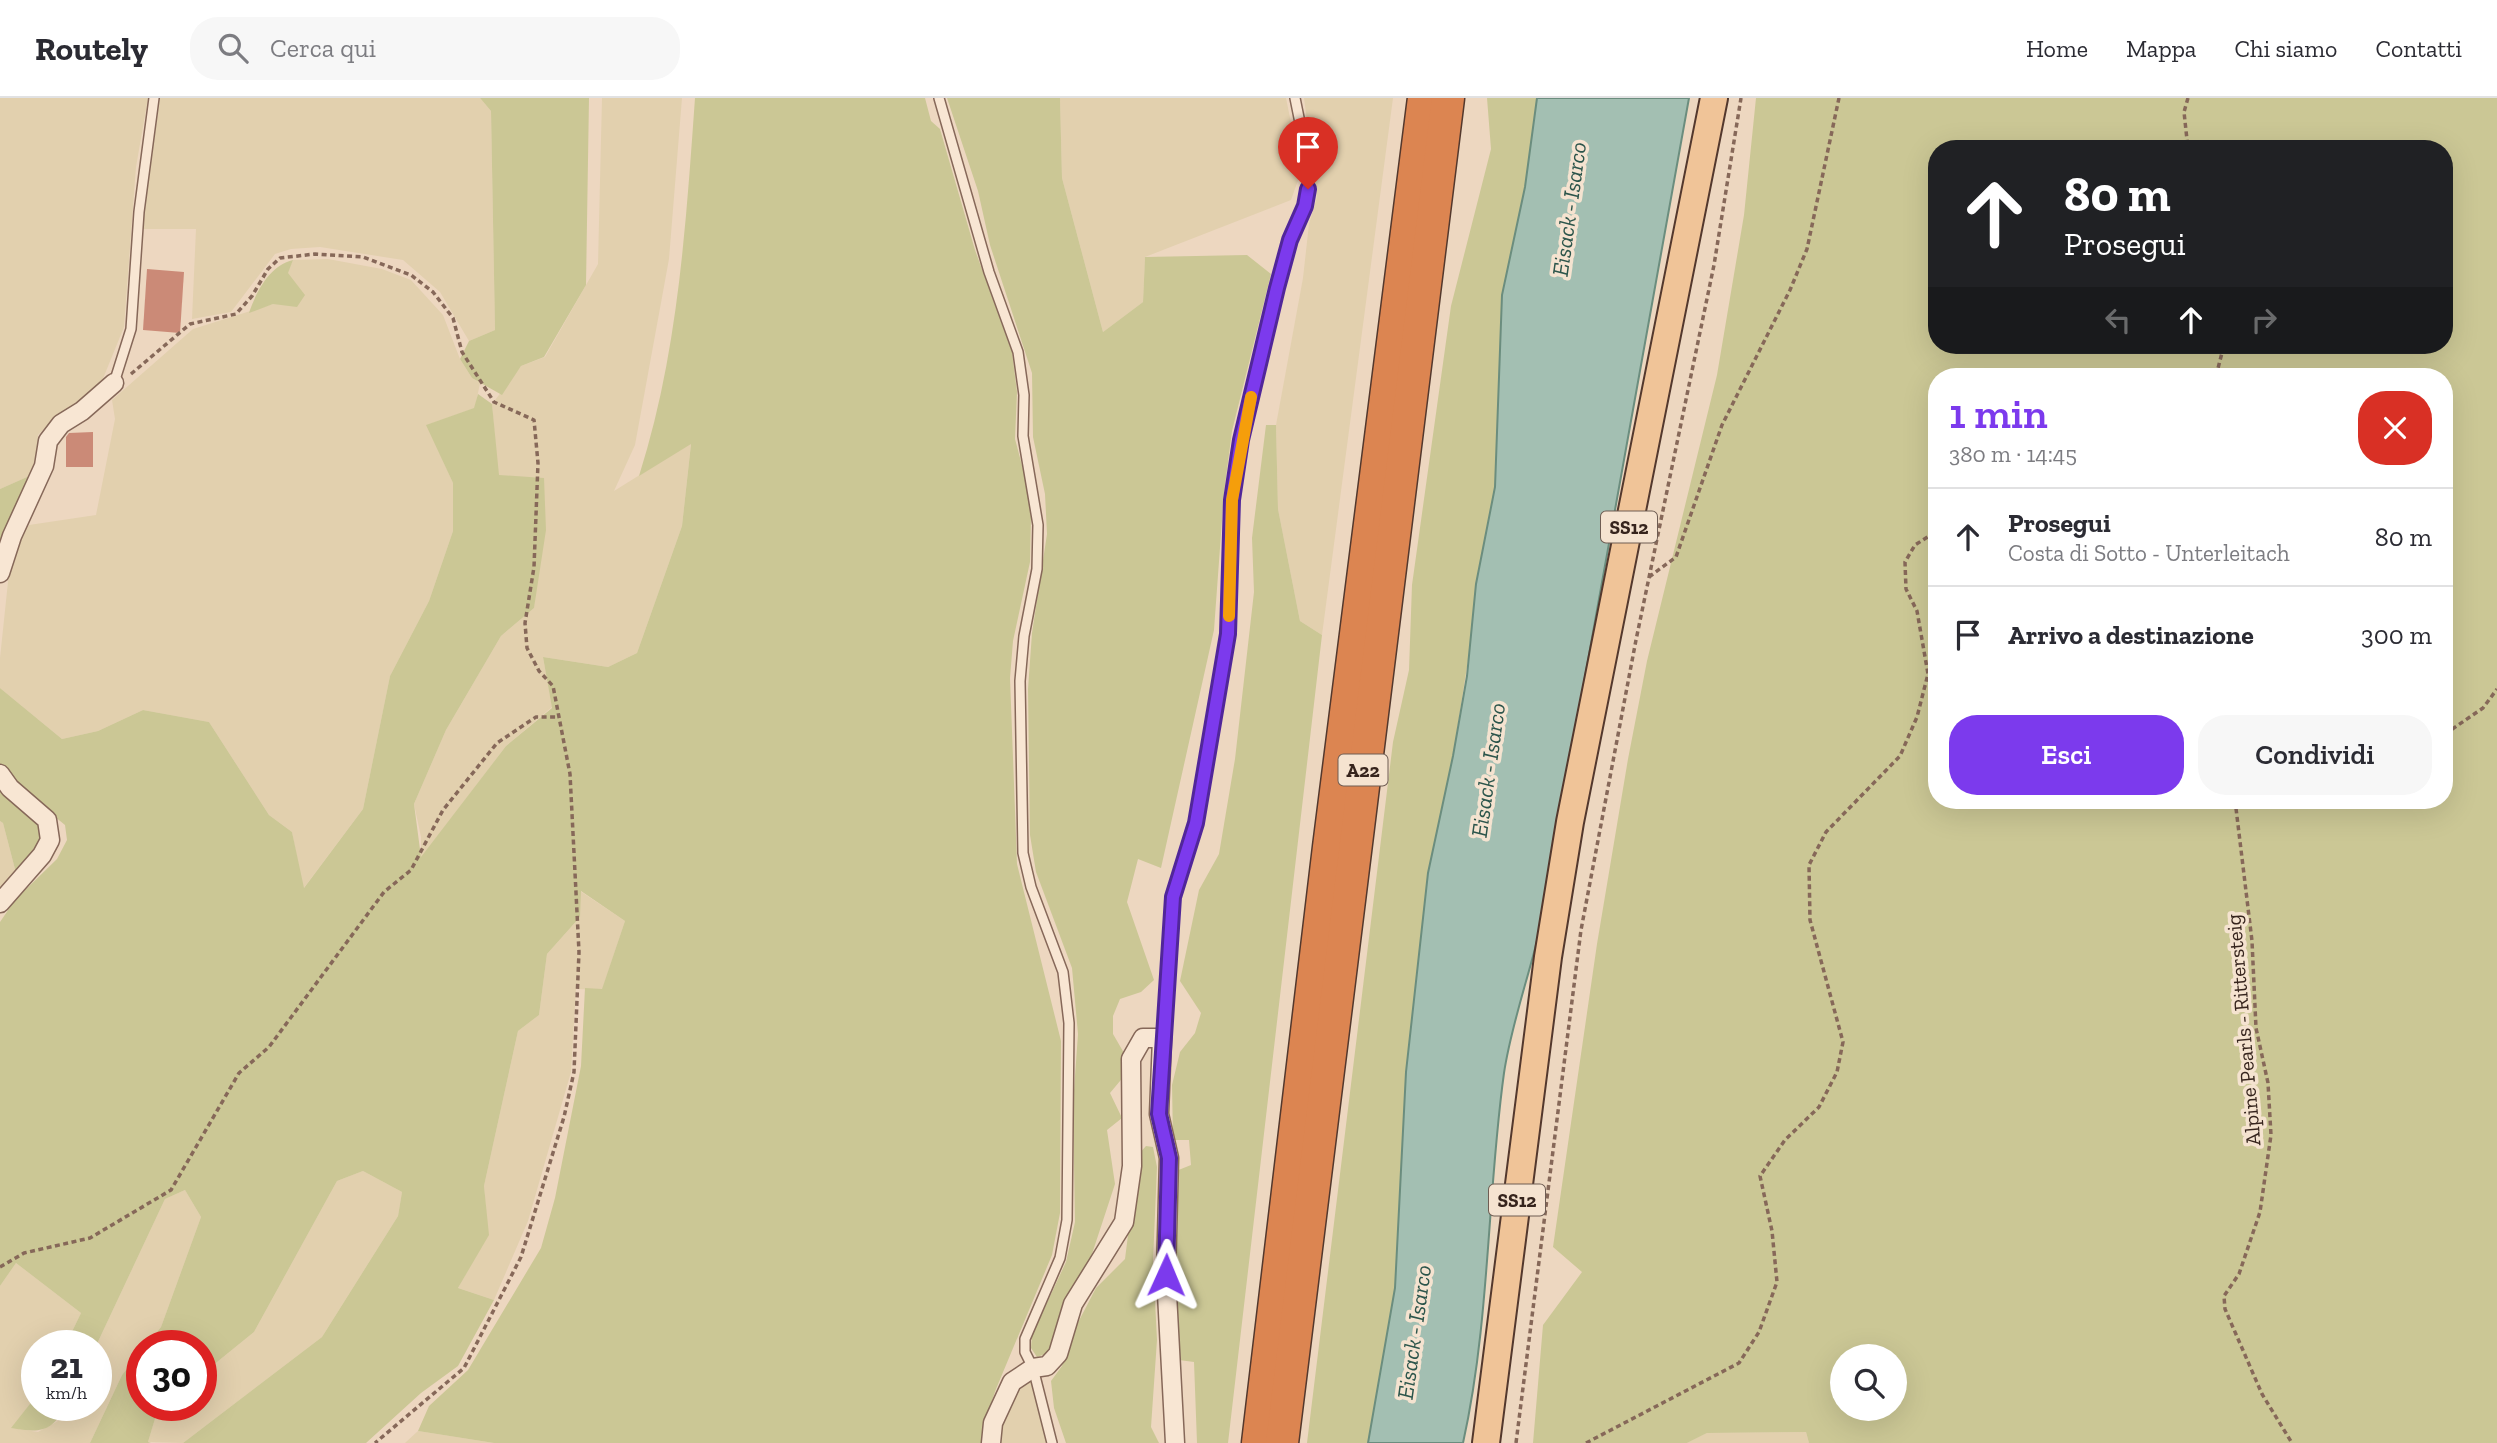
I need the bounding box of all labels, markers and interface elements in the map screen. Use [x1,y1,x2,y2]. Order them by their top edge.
search box [190,17,680,80]
text: Routely [35,29,148,68]
icon: search [214,29,252,67]
text: Cerca qui [270,32,376,64]
text: Home [2026,34,2088,63]
text: Mappa [2126,34,2196,63]
text: Chi siamo [2234,34,2337,63]
text: Contatti [2375,34,2462,63]
pin [1278,117,1338,189]
icon: arrive [1289,128,1327,166]
water label: Eisack - Isarco [1546,140,1592,278]
text: 80 m [2064,165,2171,224]
icon: ahead [1949,168,2040,259]
text: Prosegui [2064,225,2186,263]
icon: left [2099,301,2137,339]
icon: ahead [2172,301,2210,339]
icon: right [2245,301,2283,339]
text: 1 min [1949,388,2048,439]
button: close [2358,391,2432,465]
text: 380 m · 14:45 [1949,440,2077,468]
text: Prosegui [2008,507,2111,539]
road number: SS12 [1601,512,1657,542]
icon: ahead [1949,518,1987,556]
text: 80 m [2375,521,2432,553]
text: Costa di Sotto - Unterleitach [2008,539,2290,567]
icon: arrive [1949,616,1987,654]
text: Arrivo a destinazione [2008,619,2254,651]
text: 300 m [2361,619,2432,651]
water label: Eisack - Isarco [1465,701,1511,839]
button: Esci [1949,715,2184,795]
button: Condividi [2198,715,2432,795]
road number: A22 [1338,754,1388,786]
street label: Alpine Pearls - Rittersteig [2220,913,2266,1147]
road number: SS12 [1489,1184,1545,1216]
position arrow [1129,1238,1203,1312]
water label: Eisack - Isarco [1391,1263,1437,1401]
speed limit sign: 30 [126,1330,217,1421]
map controls [1830,1344,1907,1421]
button: search [1830,1344,1907,1421]
text: 21 [50,1345,83,1387]
text: km/h [46,1382,87,1404]

